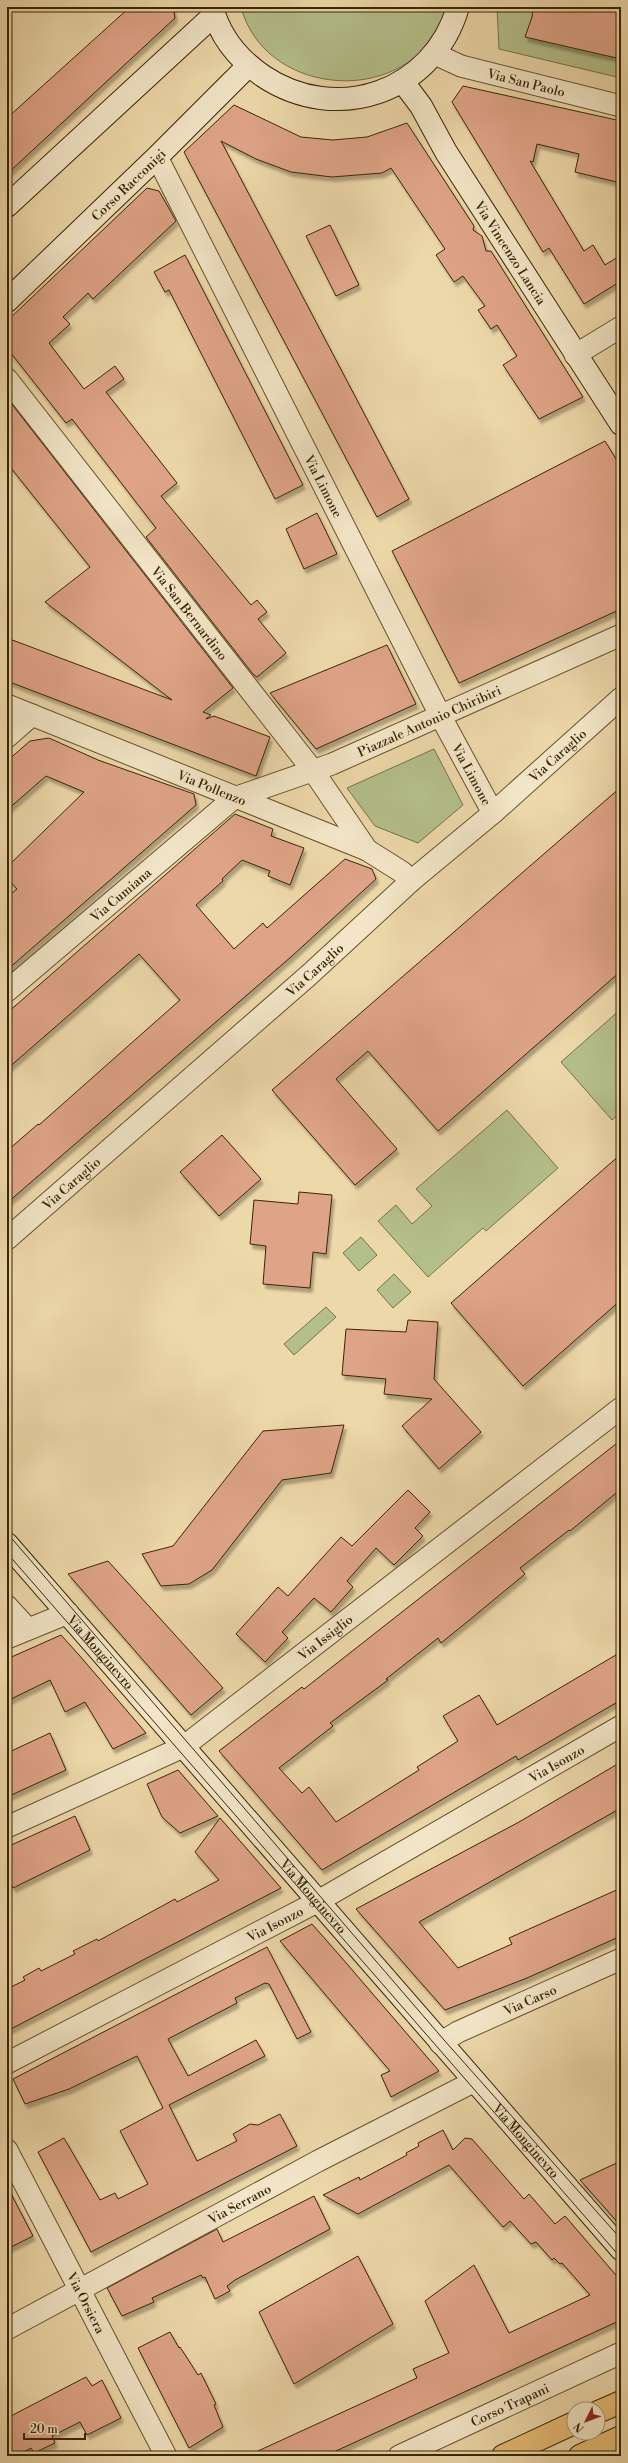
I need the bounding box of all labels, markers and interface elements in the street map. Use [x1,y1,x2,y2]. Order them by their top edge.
street label: Via San Paolo [484,66,567,101]
street label: Corso Racconigi [88,146,169,225]
street label: Via Vincenzo Lancia [470,197,549,308]
street label: Via Limone [300,452,346,521]
street label: Via San Bernardino [147,563,231,664]
street label: Piazzale Antonio Chiribiri [355,683,504,761]
street label: Via Caraglio [525,726,590,787]
street label: Via Limone [447,740,495,809]
street label: Via Pollenzo [174,767,248,810]
street label: Via Cumiana [87,865,155,926]
street label: Via Caraglio [282,940,347,1001]
street label: Via Caraglio [39,1154,104,1214]
street label: Via Monginevro [63,1611,137,1693]
street label: Via Issiglio [294,1612,356,1665]
street label: Via Isonzo [525,1742,588,1787]
street label: Via Monginevro [276,1856,350,1937]
street label: Via Isonzo [244,1903,306,1946]
street label: Via Carso [501,1982,559,2020]
street label: Via Monginevro [488,2100,562,2182]
street label: Via Serrano [205,2181,274,2228]
street label: Via Orsiera [62,2269,108,2337]
street label: Corso Trapani [468,2381,552,2431]
north arrow [566,2401,606,2441]
scale bar [24,2415,85,2441]
text: N [571,2419,587,2435]
text: 20 m [30,2422,58,2437]

